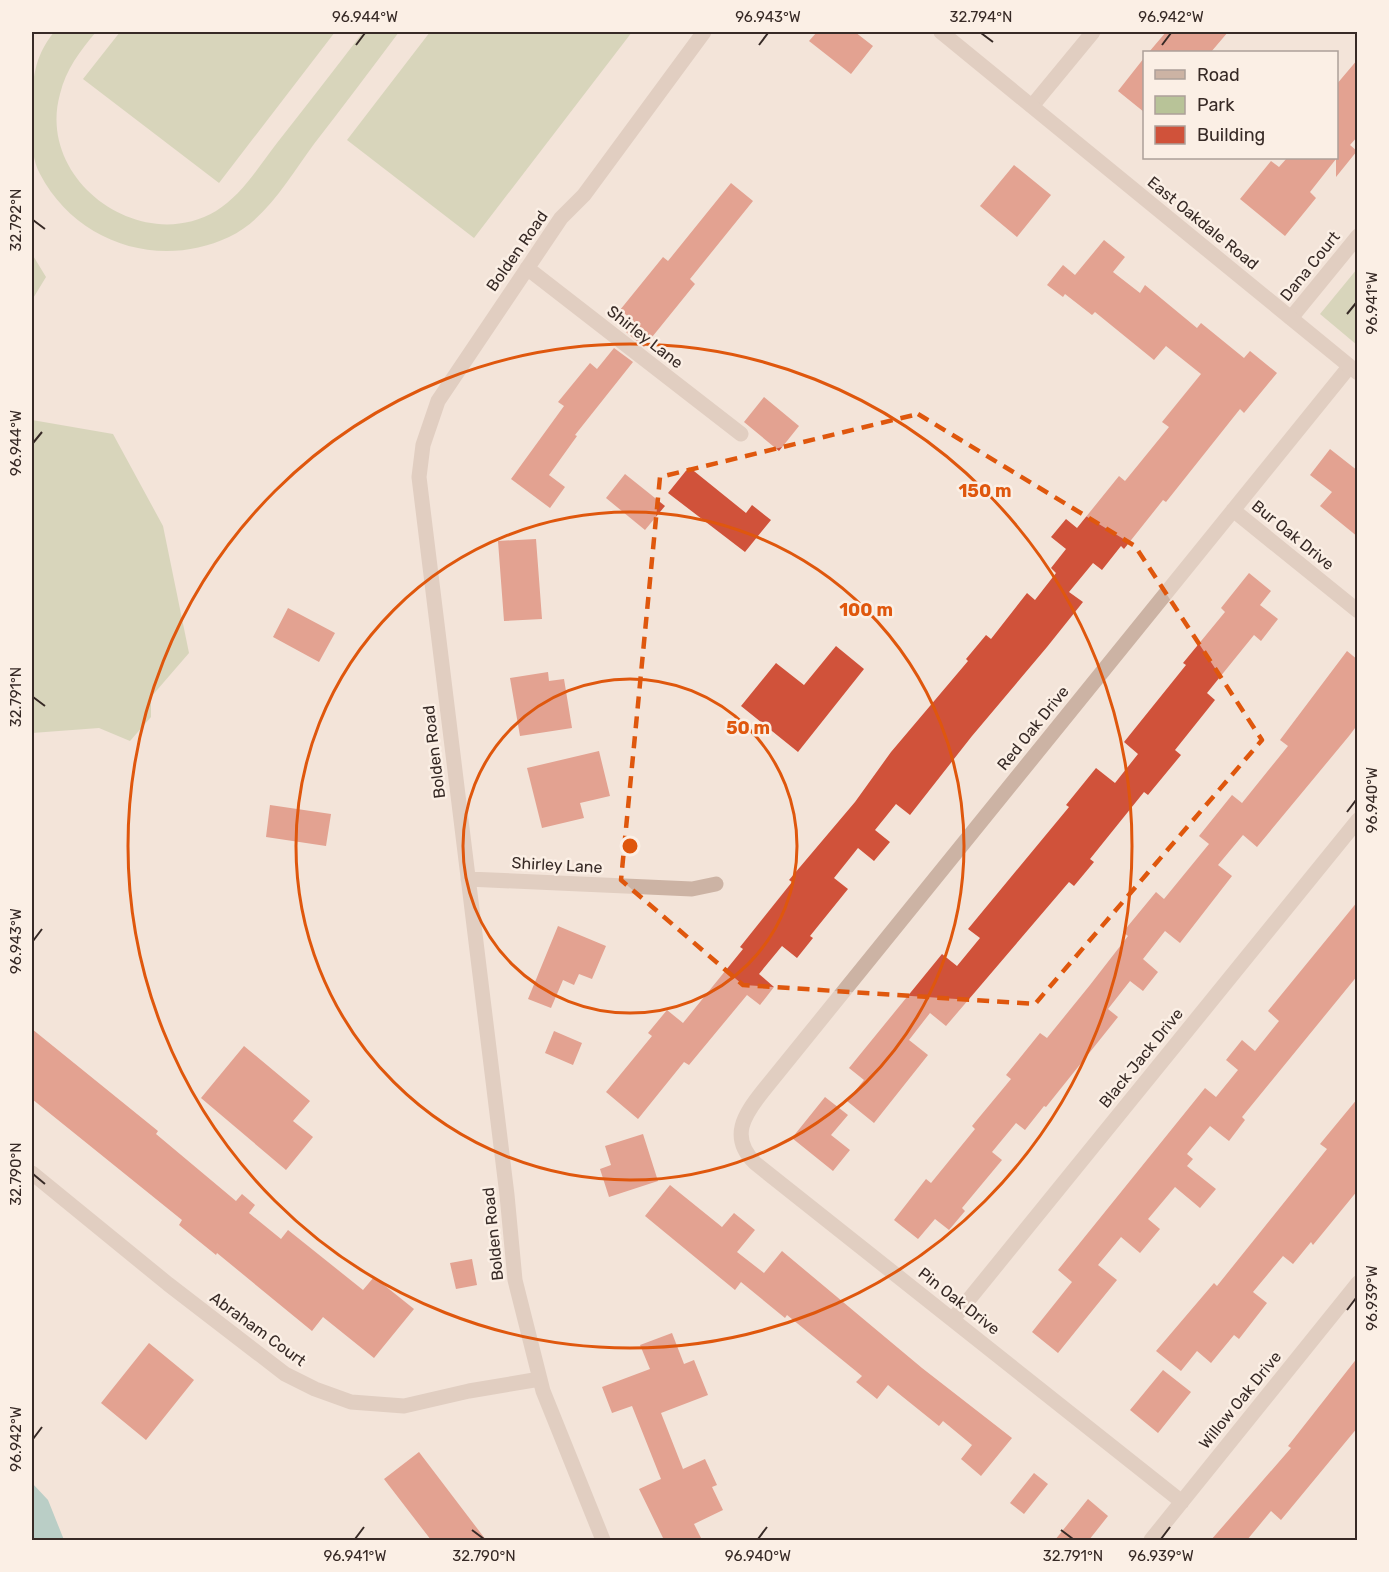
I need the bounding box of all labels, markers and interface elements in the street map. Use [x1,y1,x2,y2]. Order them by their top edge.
text: 96.944°W [332,8,398,26]
text: 96.943°W [735,8,801,26]
text: 32.794°N [949,8,1013,26]
text: 96.942°W [1138,8,1204,26]
legend [1143,51,1338,159]
text: Road [1197,64,1240,86]
text: Park [1197,94,1235,116]
text: Building [1197,124,1265,146]
street label: East Oakdale Road [1144,172,1262,274]
text: 32.792°N [7,189,25,251]
street label: Bolden Road [482,207,552,295]
street label: Dana Court [1276,227,1344,305]
text: 96.941°W [1363,272,1381,334]
street label: Shirley Lane [603,301,687,373]
text: 96.944°W [7,410,25,476]
text: 150 m [958,480,1012,502]
street label: Bur Oak Drive [1248,496,1338,574]
text: 100 m [839,599,893,621]
text: 32.791°N [7,667,25,727]
street label: Red Oak Drive [993,682,1073,774]
street label: Bolden Road [419,704,449,800]
text: 50 m [726,717,770,739]
text: 96.940°W [1363,767,1381,833]
centre of rings [620,836,640,856]
street label: Shirley Lane [511,853,603,877]
text: 96.943°W [7,908,25,974]
street label: Black Jack Drive [1095,1004,1187,1112]
text: 32.790°N [7,1142,25,1206]
street label: Bolden Road [479,1186,507,1282]
street label: Pin Oak Drive [915,1263,1003,1339]
text: 96.939°W [1363,1265,1381,1331]
street label: Abraham Court [206,1288,310,1370]
street label: Willow Oak Drive [1195,1347,1285,1453]
text: 96.942°W [7,1406,25,1472]
text: 96.941°W [324,1547,386,1565]
text: 32.790°N [452,1547,516,1565]
text: 96.940°W [725,1547,791,1565]
text: 32.791°N [1043,1547,1103,1565]
text: 96.939°W [1128,1547,1194,1565]

